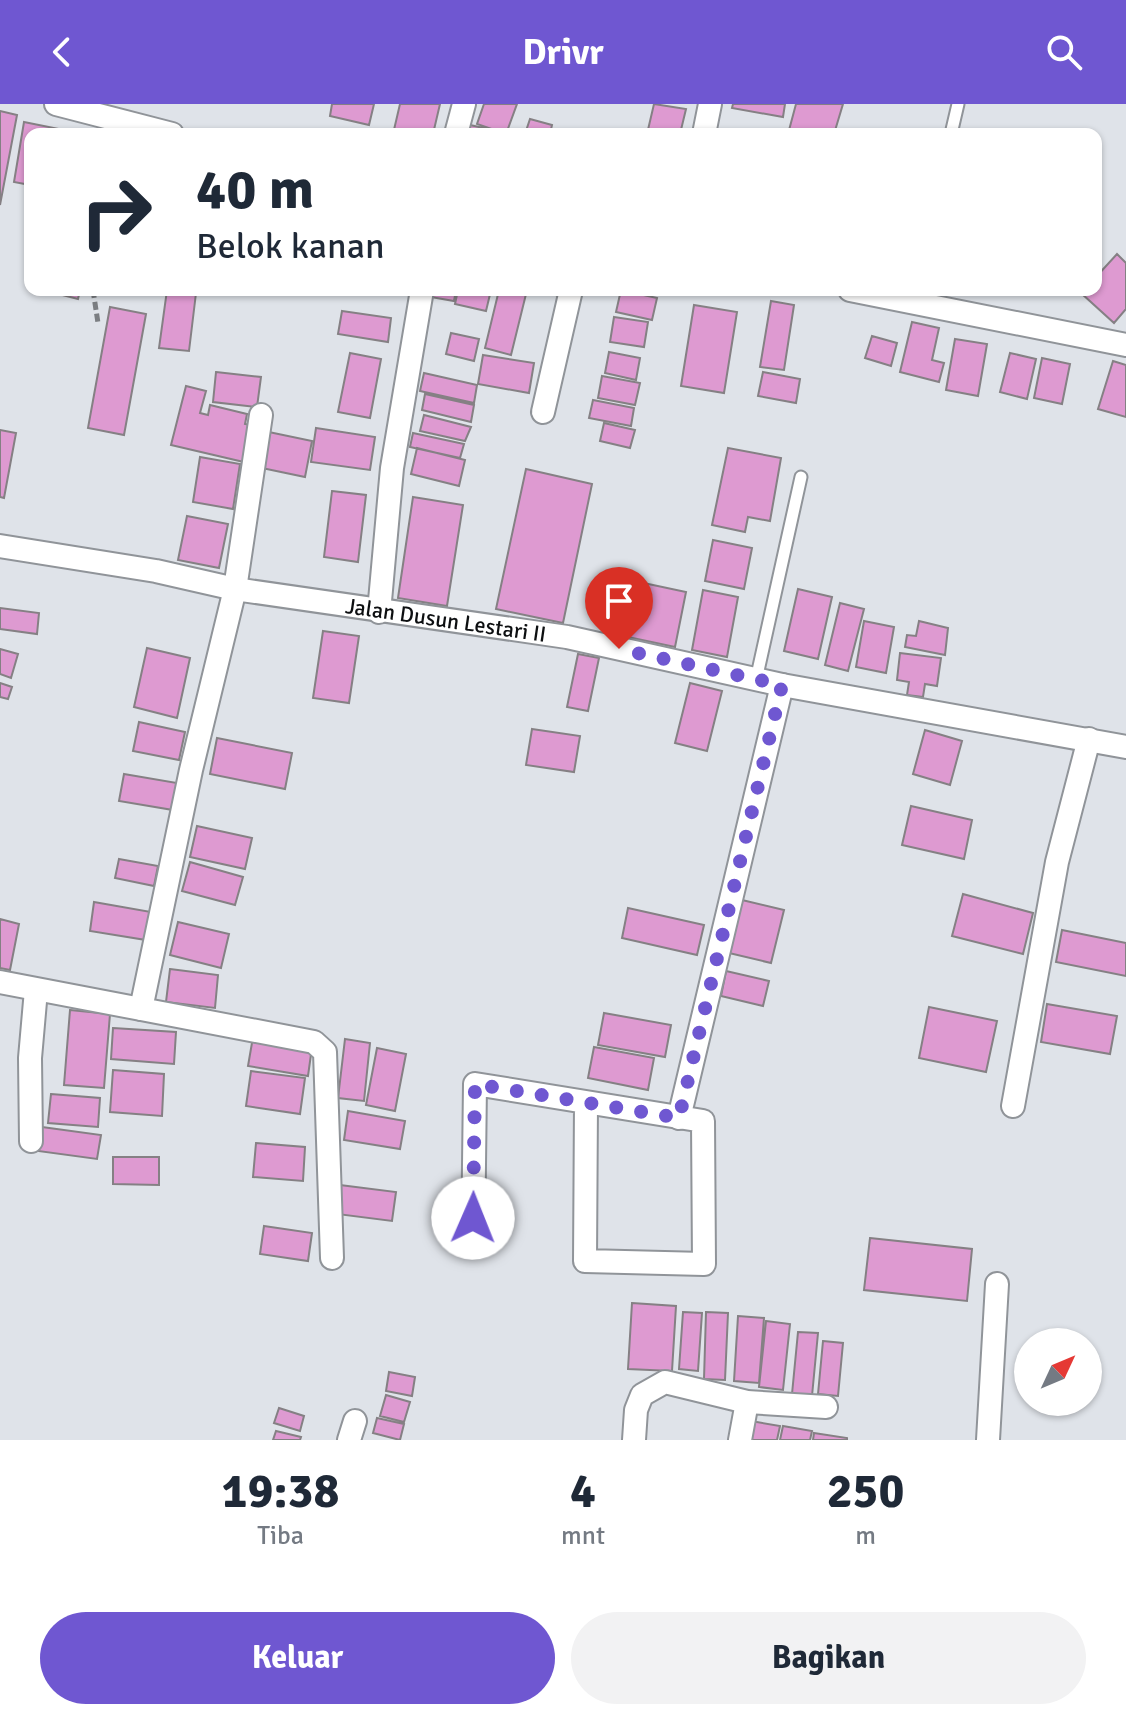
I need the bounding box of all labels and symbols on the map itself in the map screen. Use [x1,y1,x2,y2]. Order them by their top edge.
pin [585,567,653,649]
street label: Jalan Dusun Lestari II [344,592,548,647]
position arrow [431,1176,515,1260]
north arrow [1014,1328,1102,1416]

